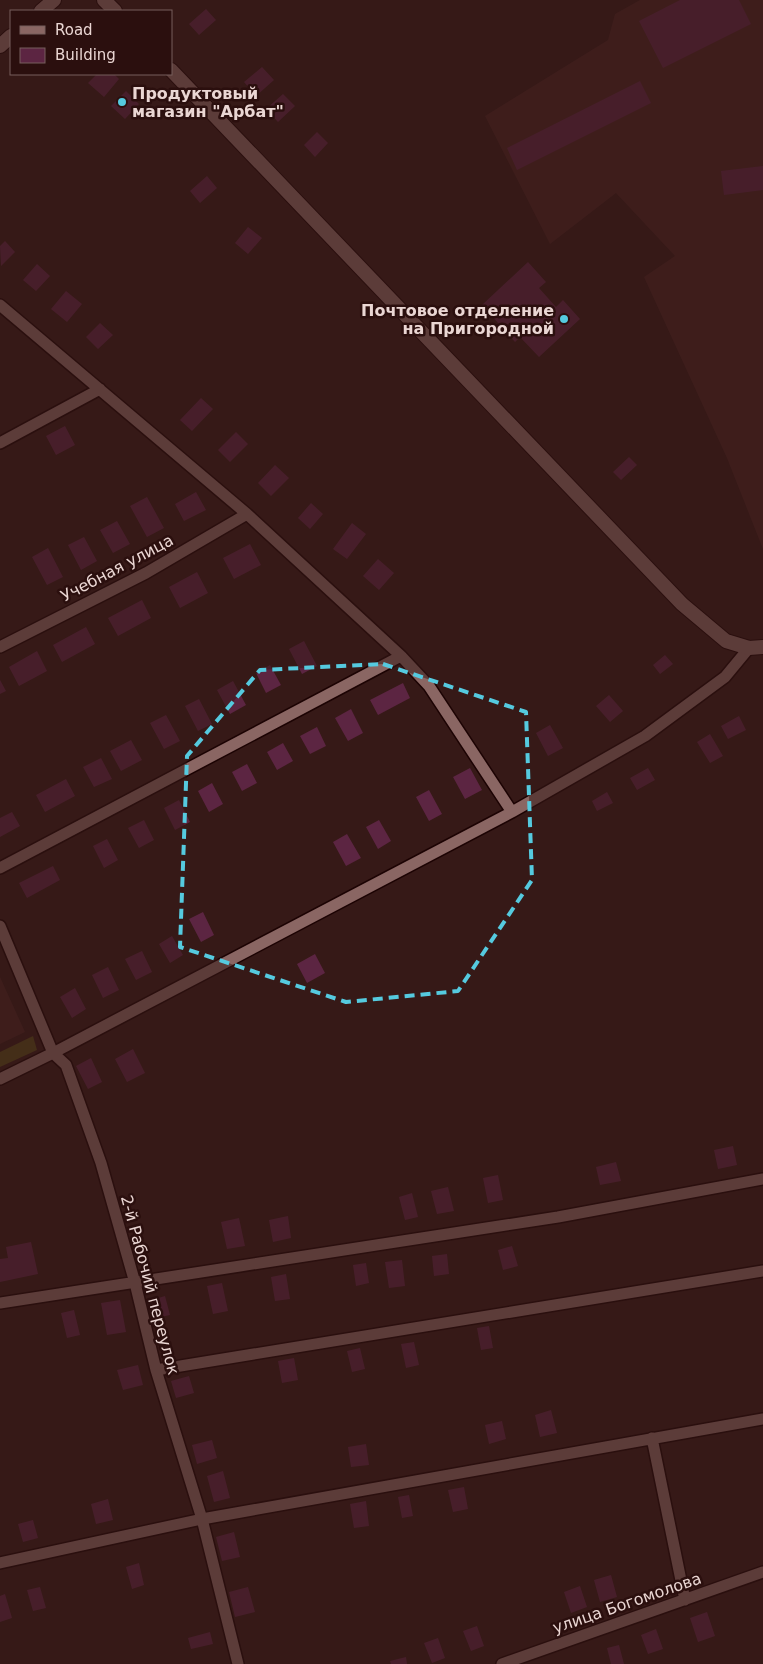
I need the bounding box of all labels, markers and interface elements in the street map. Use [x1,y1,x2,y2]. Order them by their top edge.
legend [10,10,172,75]
text: Road [55,21,93,39]
text: Building [55,46,116,64]
place label: Продуктовый магазин "Арбат" [132,84,284,121]
marker: Продуктовый магазин "Арбат" [116,96,128,108]
place label: Почтовое отделение на Пригородной [361,301,554,338]
marker: Почтовое отделение на Пригородной [558,313,570,325]
street label: Учебная улица [57,530,177,606]
street label: 2-й Рабочий переулок [117,1193,183,1377]
street label: улица Богомолова [550,1569,704,1637]

